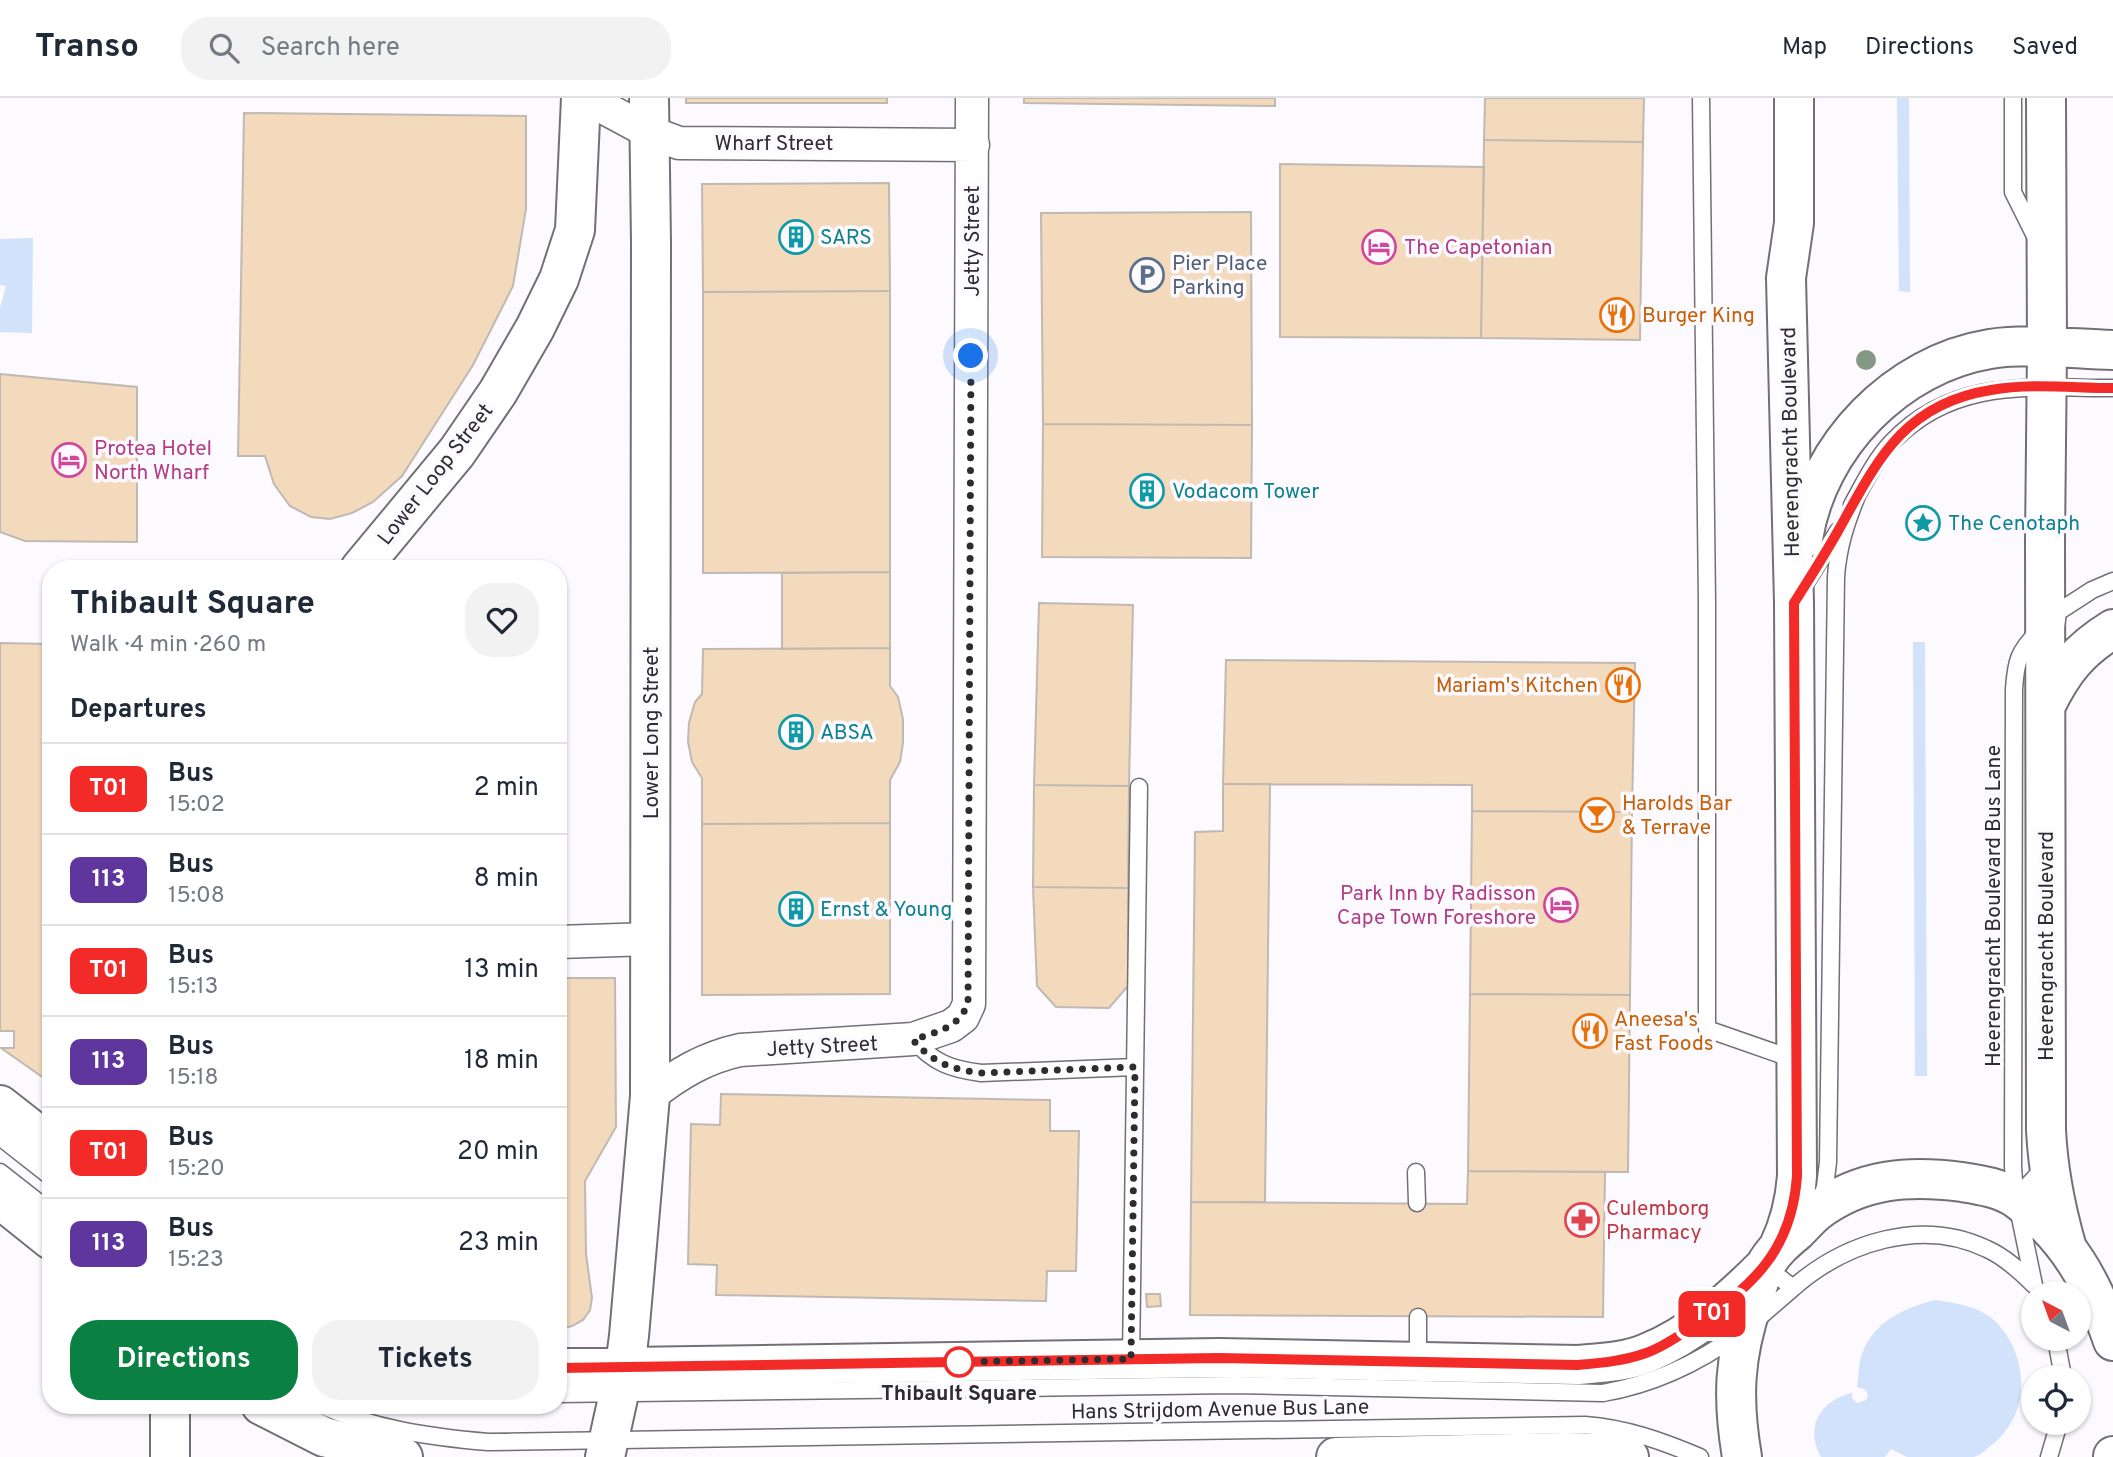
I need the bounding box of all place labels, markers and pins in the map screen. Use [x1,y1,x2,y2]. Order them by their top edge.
building icon: SARS [777,218,815,256]
place label: SARS [820,225,872,252]
hotel icon: The Capetonian [1360,228,1398,266]
place label: The Capetonian [1404,235,1552,262]
place label: Pier Place Parking [1172,251,1267,302]
parking icon: Pier Place Parking [1128,256,1166,294]
restaurant icon: Burger King [1598,296,1636,334]
place label: Burger King [1642,303,1755,330]
place label: Protea Hotel North Wharf [94,436,212,487]
hotel icon: Protea Hotel North Wharf [50,441,88,479]
building icon: Vodacom Tower [1128,472,1166,510]
place label: Vodacom Tower [1172,479,1319,506]
place icon: The Cenotaph [1904,504,1942,542]
place label: The Cenotaph [1948,511,2080,538]
restaurant icon: Mariam's Kitchen [1604,666,1642,704]
place label: Mariam's Kitchen [1436,673,1598,700]
building icon: ABSA [777,713,815,751]
place label: ABSA [820,720,874,747]
place label: Harolds Bar & Terrave [1622,791,1732,842]
bar icon: Harolds Bar & Terrave [1578,796,1616,834]
place label: Park Inn by Radisson Cape Town Foreshore [1337,881,1536,932]
hotel icon: Park Inn by Radisson Cape Town Foreshore [1542,886,1580,924]
building icon: Ernst & Young [777,890,815,928]
place label: Ernst & Young [820,897,952,924]
place label: Aneesa's Fast Foods [1614,1007,1714,1058]
restaurant icon: Aneesa's Fast Foods [1571,1012,1609,1050]
place label: Culemborg Pharmacy [1606,1196,1709,1247]
pharmacy icon: Culemborg Pharmacy [1563,1201,1601,1239]
marker: Thibault Square [944,1347,974,1377]
place label: Thibault Square [881,1381,1037,1408]

